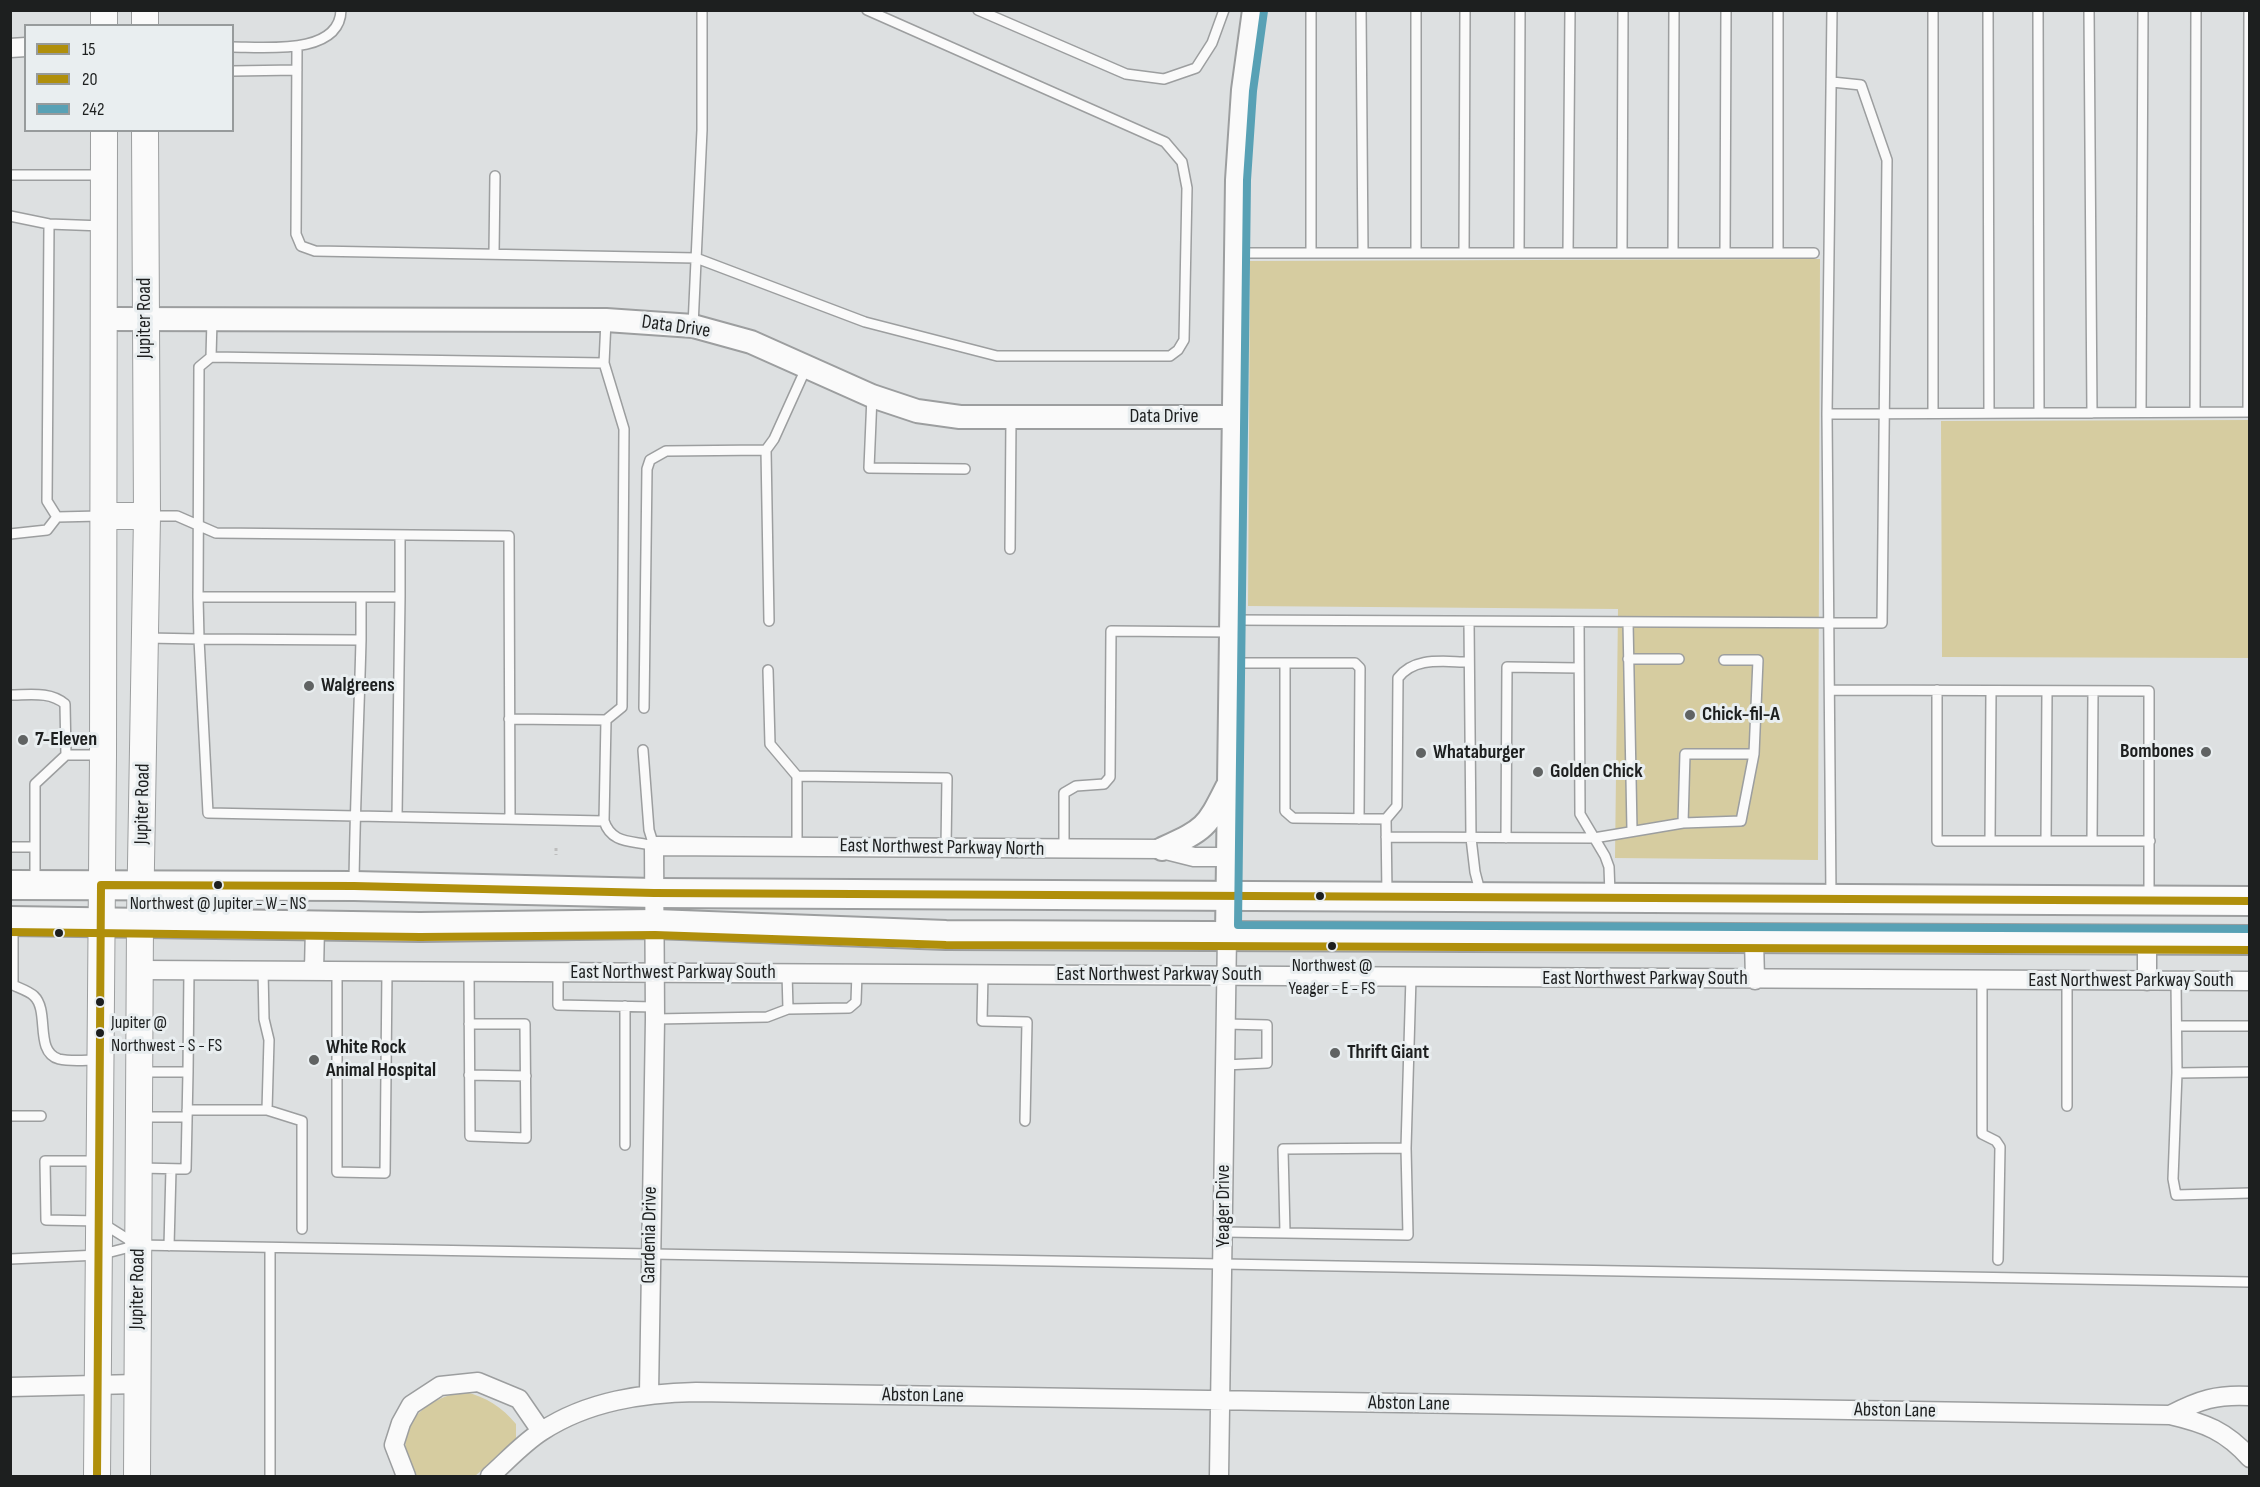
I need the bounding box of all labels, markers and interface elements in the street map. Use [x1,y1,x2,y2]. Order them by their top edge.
legend [24,24,234,132]
text: 15 [82,39,96,60]
text: 20 [82,69,97,90]
text: 242 [82,99,104,120]
street label: Jupiter Road [133,278,157,358]
street label: Data Drive [640,310,712,344]
street label: Data Drive [1129,405,1199,429]
place label: Walgreens [321,674,395,698]
marker: Walgreens [302,679,316,693]
place label: Chick-fil-A [1702,703,1780,727]
marker: Chick-fil-A [1683,708,1697,722]
place label: 7-Eleven [35,728,97,752]
marker: 7-Eleven [16,733,30,747]
place label: Bombones [2120,740,2194,764]
place label: Whataburger [1433,741,1525,765]
marker: Bombones [2199,745,2213,759]
marker: Whataburger [1414,746,1428,760]
place label: Golden Chick [1550,760,1643,784]
street label: Jupiter Road [130,763,156,845]
marker: Golden Chick [1531,765,1545,779]
street label: East Northwest Parkway North [839,834,1045,862]
marker: Northwest @ Jupiter - W - NS [212,879,224,891]
unlabelled marker [1314,890,1326,902]
place label: Northwest @ Jupiter - W - NS [130,893,306,915]
unlabelled marker [53,927,65,939]
marker: Northwest @ Yeager - E - FS [1326,940,1338,952]
place label: Northwest @ Yeager - E - FS [1289,955,1375,998]
street label: East Northwest Parkway South [570,961,776,985]
street label: East Northwest Parkway South [1056,963,1262,987]
street label: East Northwest Parkway South [1542,967,1748,991]
street label: East Northwest Parkway South [2028,969,2234,993]
unlabelled marker [94,996,106,1008]
place label: Jupiter @ Northwest - S - FS [111,1012,222,1054]
marker: Jupiter @ Northwest - S - FS [94,1027,106,1039]
place label: White Rock Animal Hospital [326,1036,436,1083]
place label: Thrift Giant [1347,1041,1429,1065]
marker: Thrift Giant [1328,1046,1342,1060]
marker: White Rock Animal Hospital [307,1053,321,1067]
street label: Yeager Drive [1212,1165,1236,1247]
street label: Gardenia Drive [637,1186,663,1284]
street label: Jupiter Road [125,1248,151,1330]
street label: Abston Lane [882,1383,964,1409]
street label: Abston Lane [1368,1391,1450,1417]
street label: Abston Lane [1854,1398,1936,1424]

